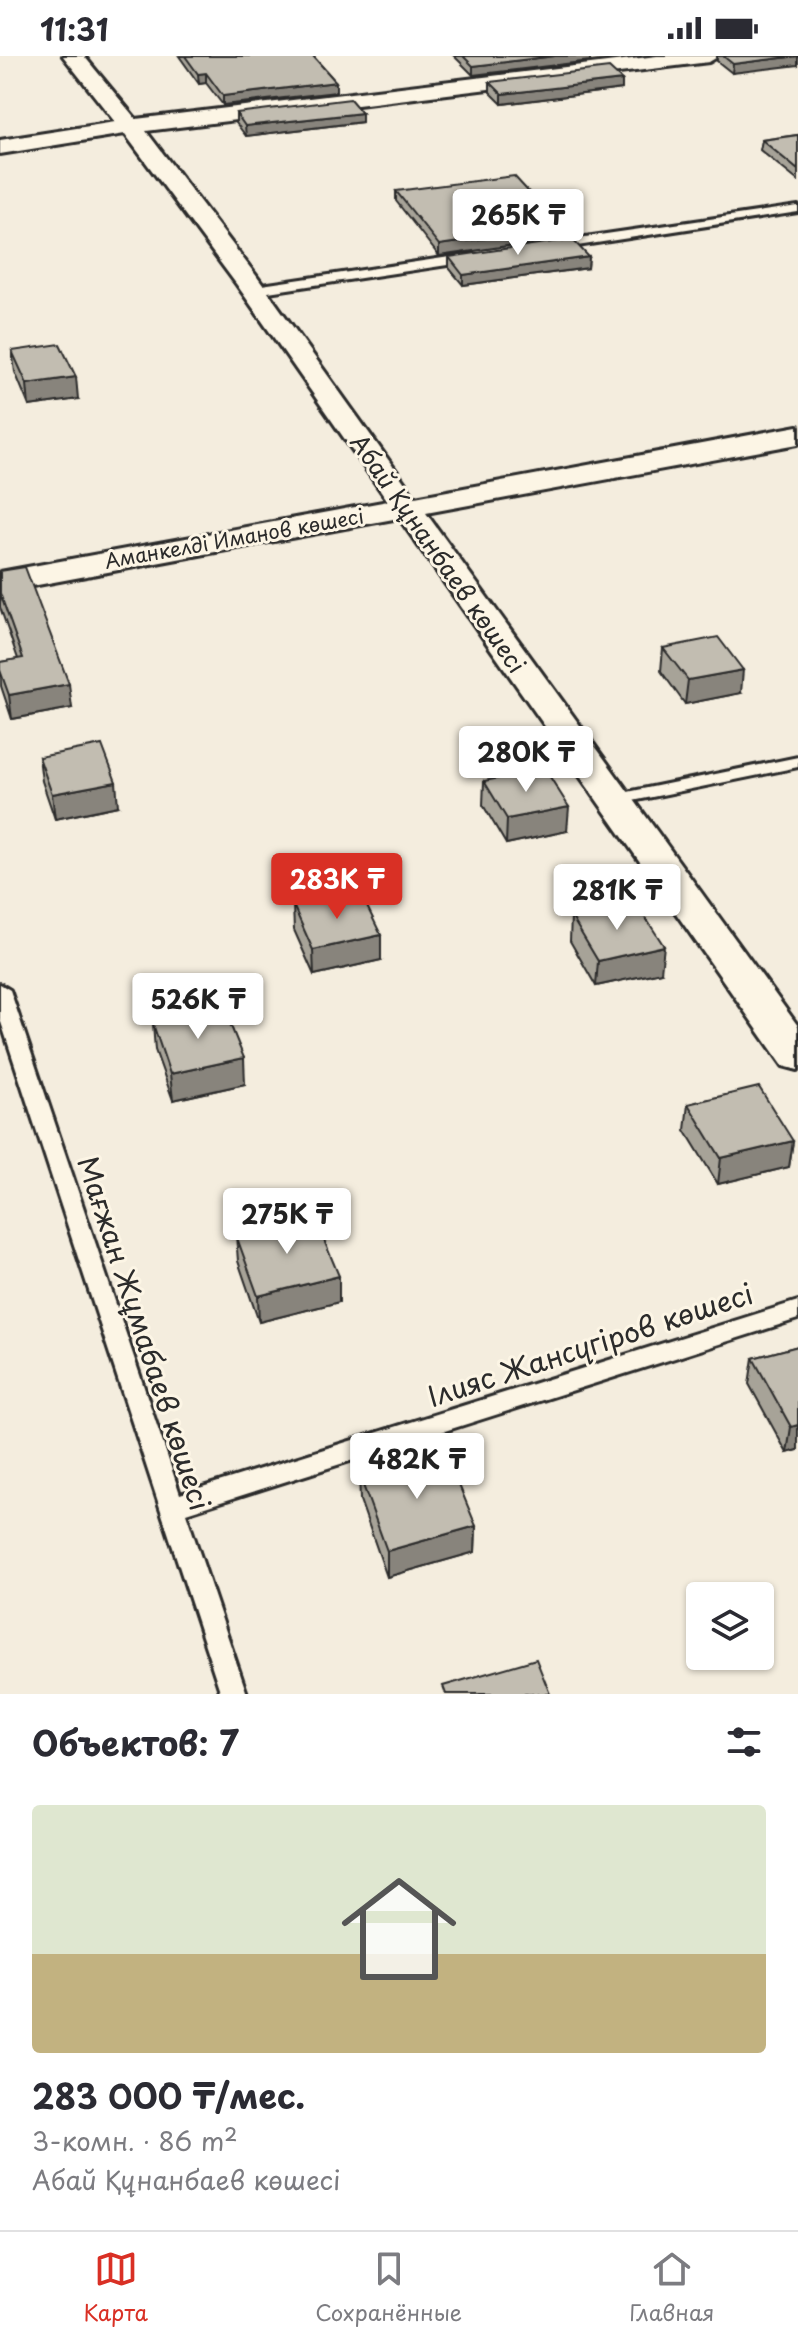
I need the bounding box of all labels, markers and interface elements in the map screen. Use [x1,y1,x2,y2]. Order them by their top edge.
text: 11:31 [40,6,109,51]
pin: 265K ₸ [453,189,583,257]
text: 265K ₸ [471,195,565,234]
street label: Абай Құнанбаев көшесі [343,426,535,680]
street label: Аманкелді Иманов көшесі [102,500,366,576]
pin: 280K ₸ [461,726,591,794]
text: 280K ₸ [477,732,575,771]
pin: 283K ₸ [272,853,402,921]
text: 283K ₸ [289,859,385,898]
pin: 281K ₸ [552,864,682,932]
text: 281K ₸ [572,870,662,909]
pin: 526K ₸ [133,973,263,1041]
text: 526K ₸ [150,979,246,1018]
street label: Мағжан Жұмабаев көшесі [67,1150,223,1516]
pin: 275K ₸ [222,1188,352,1256]
text: 275K ₸ [241,1194,333,1233]
street label: Ілияс Жансүгіров көшесі [422,1271,758,1417]
pin: 482K ₸ [352,1433,482,1501]
text: 482K ₸ [368,1439,466,1478]
map controls [686,1582,774,1670]
button: layers [686,1582,774,1670]
text: Объектов: 7 [32,1716,239,1768]
icon: filters [722,1720,766,1764]
icon: home [327,1857,471,2001]
text: 283 000 ₸/мес. [32,2069,305,2121]
text: 3-комн. · 86 m² [32,2121,238,2160]
text: Абай Құнанбаев көшесі [32,2160,341,2199]
tab: Карта [84,2247,148,2328]
tab: Сохранённые [315,2247,462,2328]
tab: Главная [629,2247,714,2328]

